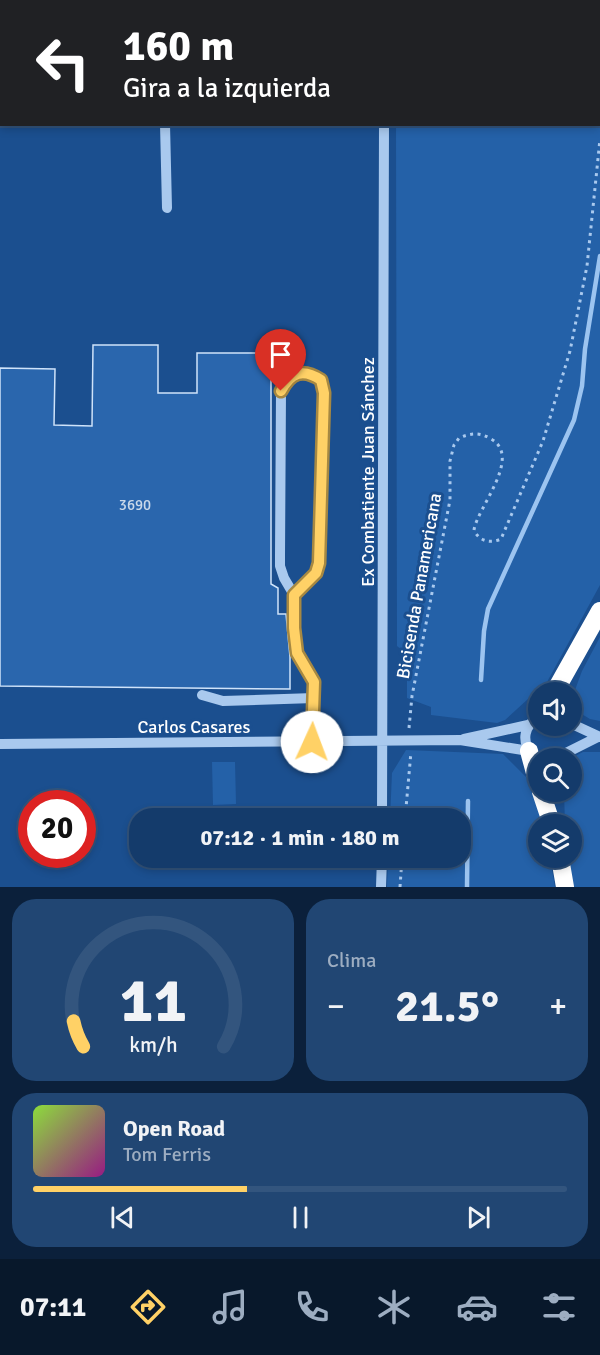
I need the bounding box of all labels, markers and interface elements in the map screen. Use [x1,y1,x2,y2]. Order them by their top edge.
text: 160 m [123,21,234,72]
icon: left [24,24,102,102]
text: Gira a la izquierda [123,72,331,105]
pin [255,329,306,391]
icon: arrive [264,338,297,371]
street label: Ex Combatiente Juan Sánchez [357,357,379,587]
street label: Bicisenda Panamericana [392,491,446,681]
house number: 3690 [119,496,151,514]
map controls [528,682,582,868]
button: sound [528,682,582,736]
position arrow [280,710,344,774]
street label: Carlos Casares [138,716,251,738]
button: search [528,748,582,802]
speed limit sign: 20 [18,790,96,868]
button: layers [528,814,582,868]
text: 07:12 · 1 min · 180 m [200,824,400,851]
text: Clima [327,948,376,973]
text: 11 [119,962,187,1039]
text: 21.5° [395,979,499,1034]
text: − [327,986,345,1027]
text: + [549,986,567,1027]
text: km/h [129,1032,177,1058]
text: Open Road [123,1115,225,1142]
text: Tom Ferris [123,1142,211,1167]
icon: previous [106,1201,139,1234]
icon: pause [284,1201,317,1234]
icon: next [462,1201,495,1234]
icon: directions [127,1286,169,1328]
icon: music [209,1286,251,1328]
icon: phone [291,1286,333,1328]
icon: climate [373,1286,415,1328]
icon: car [456,1286,498,1328]
icon: filters [538,1286,580,1328]
text: 07:11 [20,1291,86,1324]

